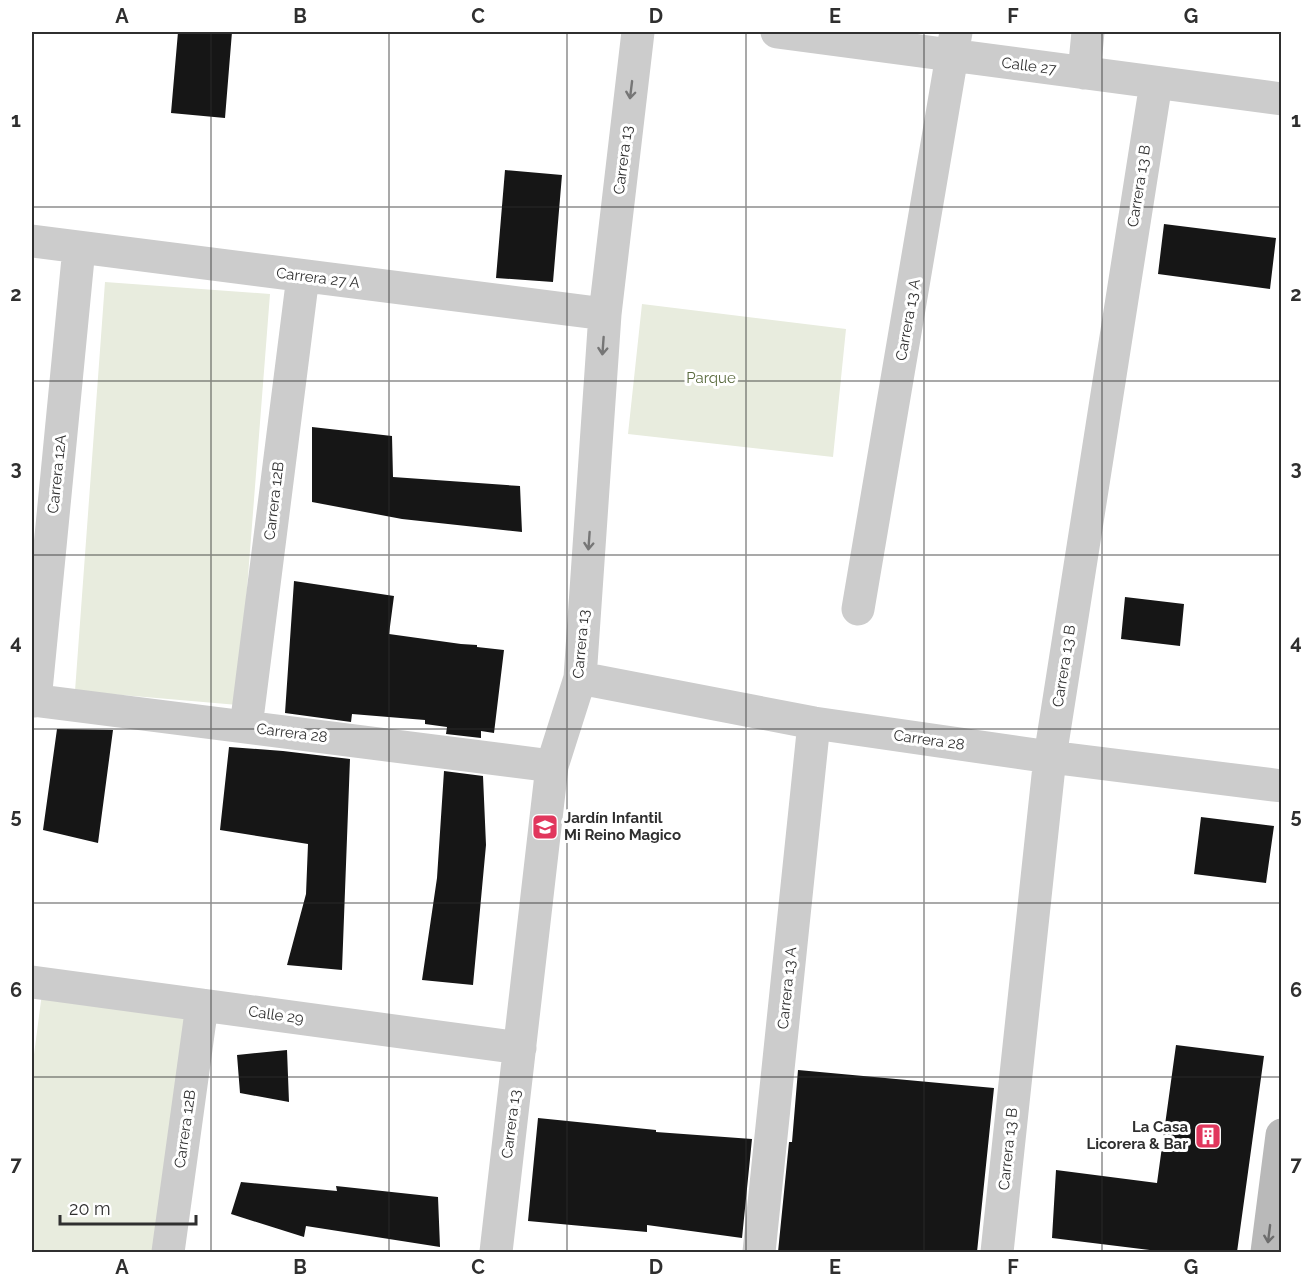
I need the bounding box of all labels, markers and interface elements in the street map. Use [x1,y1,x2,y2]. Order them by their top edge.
text: A [115,4,129,28]
text: B [293,4,307,28]
text: C [471,4,485,28]
text: D [649,4,663,28]
text: E [829,4,841,28]
text: F [1007,4,1019,28]
text: G [1184,4,1198,28]
street label: Calle 27 [1001,54,1057,78]
one-way arrow [625,79,636,99]
text: 1 [11,108,21,132]
text: 1 [1291,108,1301,132]
street label: Carrera 13 [610,125,636,195]
street label: Carrera 13 B [1124,144,1154,228]
street label: Carrera 27 A [275,264,361,292]
street label: Carrera 13 A [892,278,924,362]
text: 2 [10,282,22,306]
text: 2 [1290,282,1302,306]
one-way arrow [597,336,608,356]
park label: Parque [686,369,736,387]
street label: Carrera 12A [44,434,70,514]
text: 3 [10,456,22,480]
text: 3 [1290,456,1302,480]
street label: Carrera 12B [260,461,288,541]
one-way arrow [584,530,595,550]
street label: Carrera 13 [569,609,593,679]
street label: Carrera 13 B [1049,624,1079,708]
text: 4 [10,630,22,654]
text: 4 [1290,630,1302,654]
street label: Carrera 28 [255,720,329,746]
street label: Carrera 28 [892,726,966,754]
text: 5 [10,804,22,828]
text: 5 [1290,804,1302,828]
place label: Jardín Infantil Mi Reino Magico [564,809,681,844]
school or university icon: Jardín Infantil Mi Reino Magico [530,812,560,842]
street label: Carrera 13 A [774,946,800,1030]
text: 6 [10,978,22,1002]
text: 6 [1290,978,1302,1002]
street label: Calle 29 [247,1002,305,1028]
street label: Carrera 12B [171,1089,199,1169]
street label: Carrera 13 [498,1089,524,1159]
street label: Carrera 13 B [995,1107,1021,1191]
place label: La Casa Licorera & Bar [1086,1118,1188,1153]
building icon: La Casa Licorera & Bar [1193,1121,1223,1151]
text: 7 [10,1152,22,1176]
text: 7 [1290,1152,1302,1176]
scale bar [60,1188,196,1226]
text: 20 m [69,1198,111,1219]
one-way arrow [1264,1224,1275,1244]
text: A [115,1255,129,1279]
text: B [293,1255,307,1279]
text: C [471,1255,485,1279]
text: D [649,1255,663,1279]
text: E [829,1255,841,1279]
text: F [1007,1255,1019,1279]
text: G [1184,1255,1198,1279]

